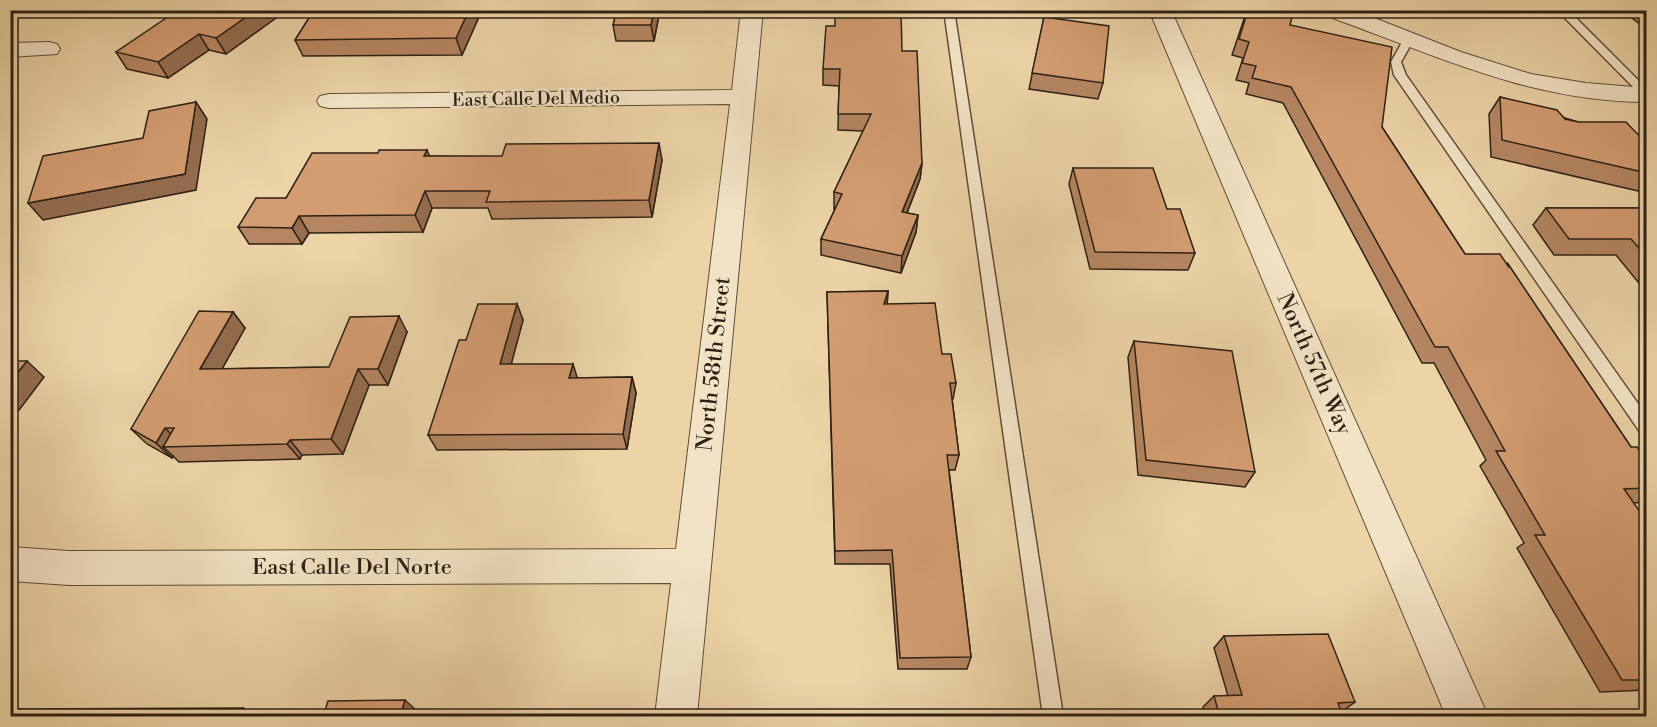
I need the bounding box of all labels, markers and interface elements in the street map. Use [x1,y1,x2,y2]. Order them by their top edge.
street label: East Calle Del Medio [452,86,620,112]
street label: North 58th Street [691,275,737,453]
street label: North 57th Way [1271,289,1357,439]
street label: East Calle Del Norte [252,554,452,581]

